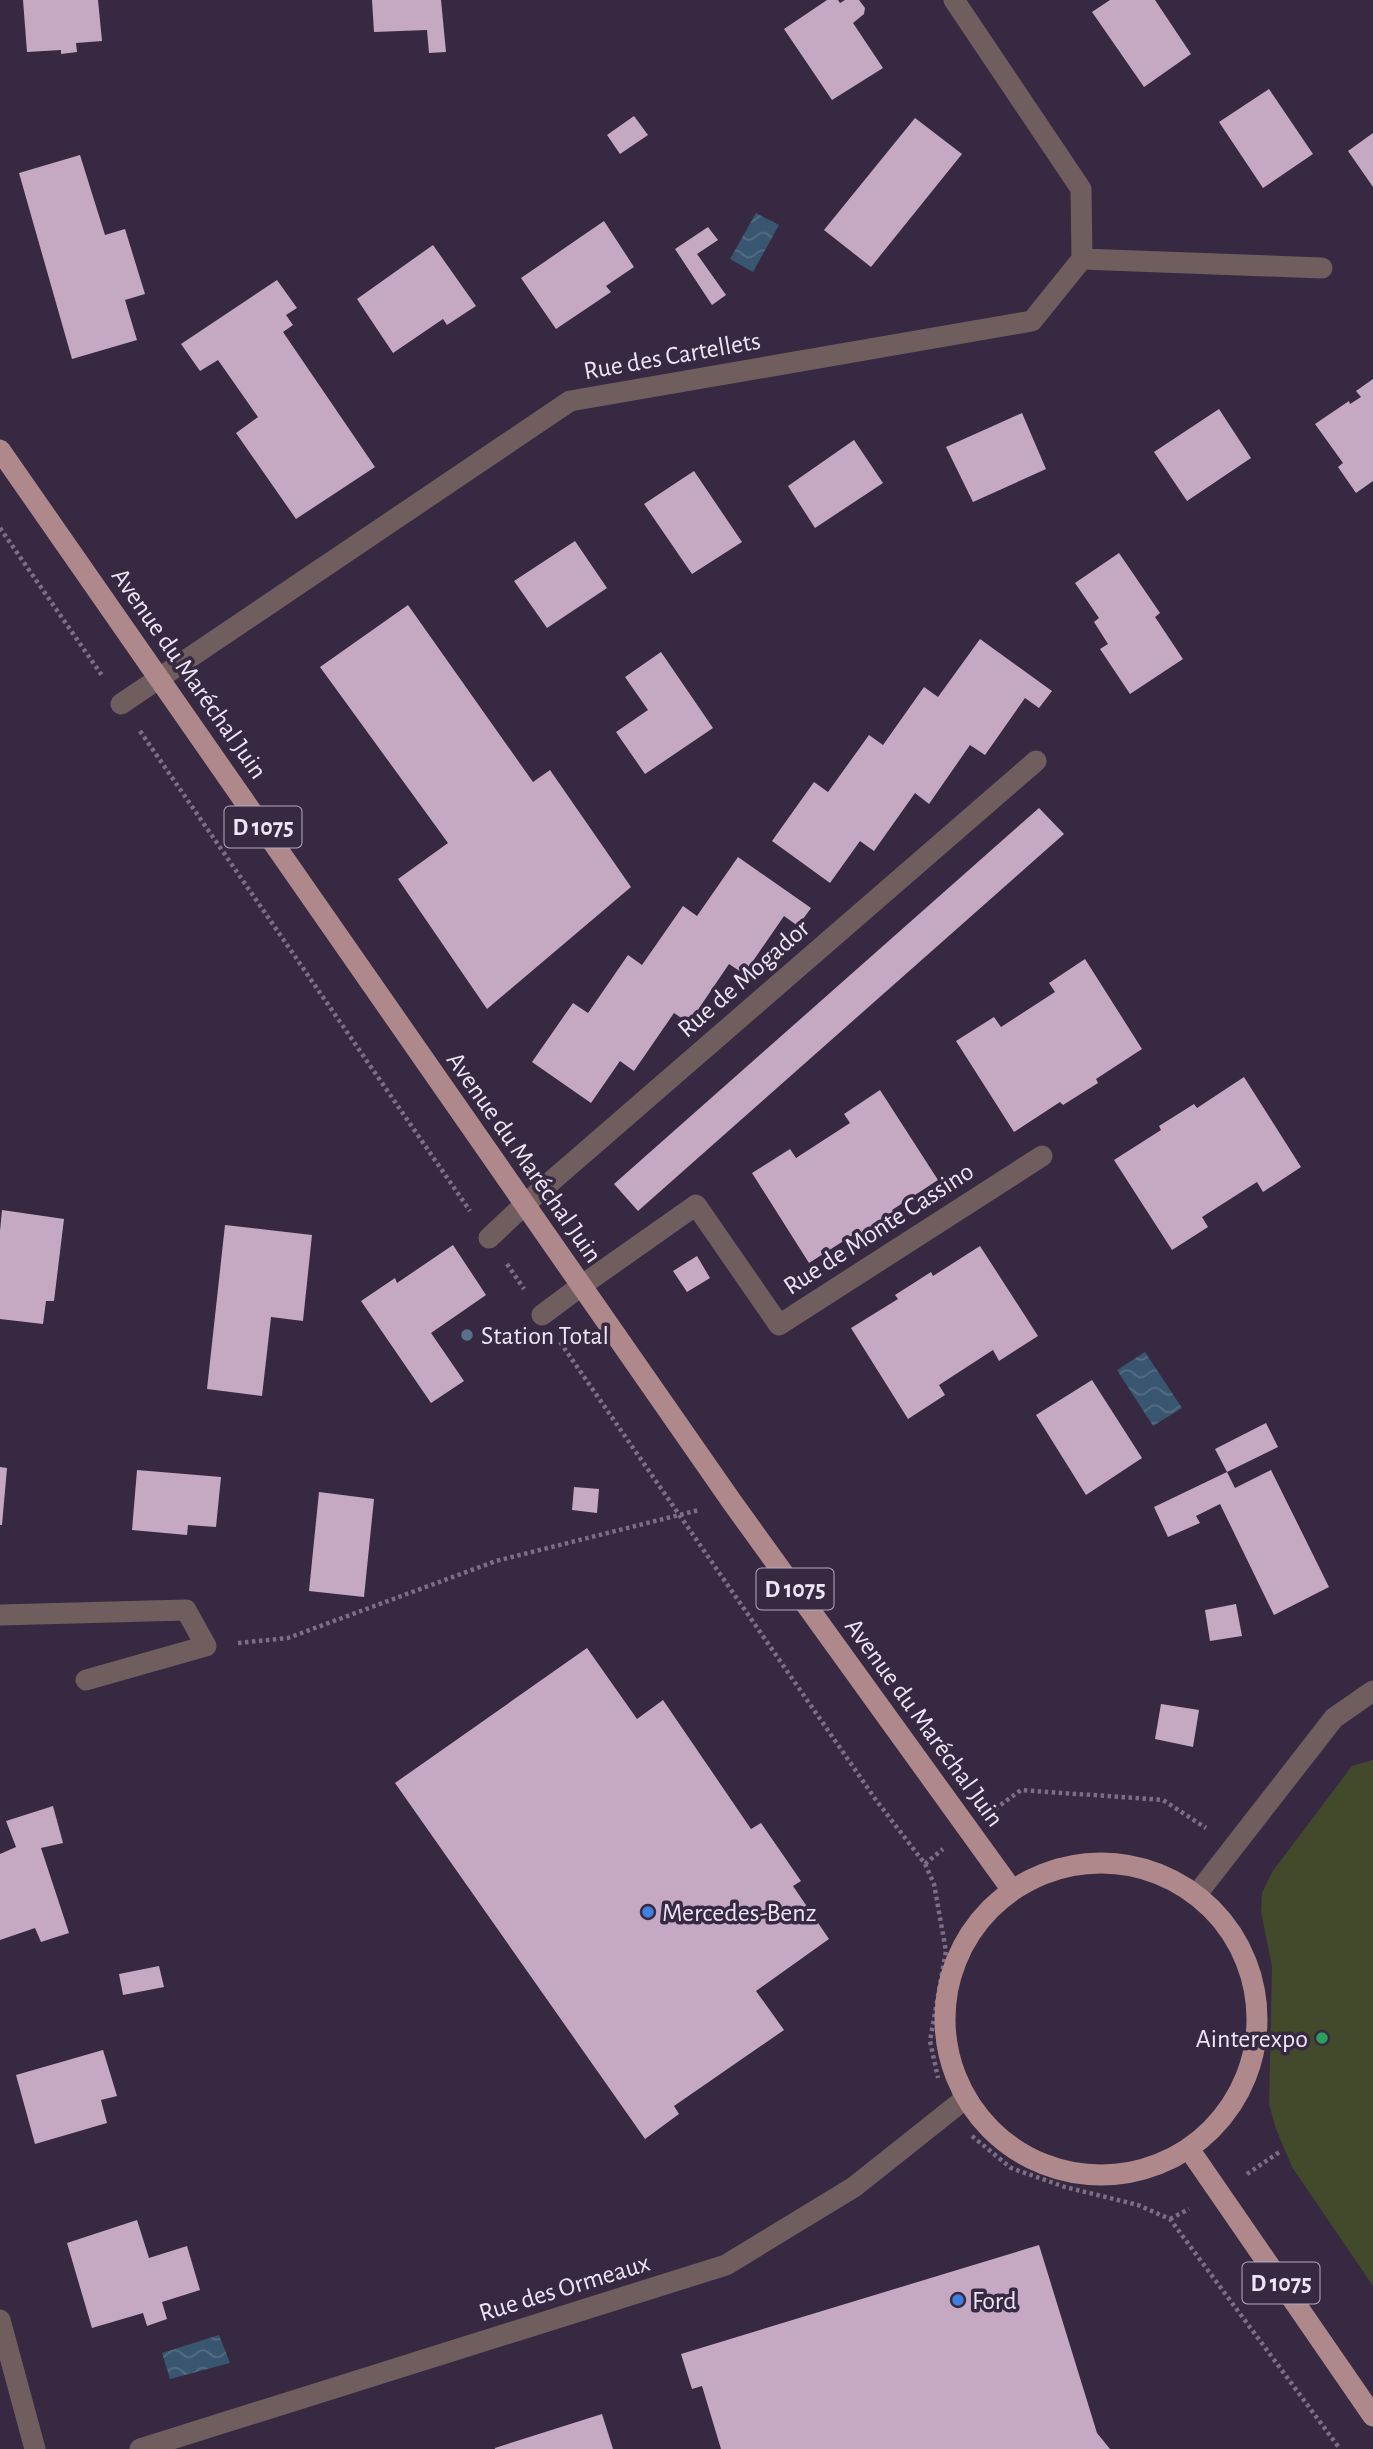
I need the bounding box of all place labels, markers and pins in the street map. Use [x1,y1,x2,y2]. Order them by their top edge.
place label: Station Total [481,1323,609,1349]
marker: Station Total [459,1327,475,1343]
place label: Mercedes-Benz [662,1900,816,1926]
marker: Mercedes-Benz [640,1904,656,1920]
place label: Ainterexpo [1196,2026,1308,2052]
marker: Ainterexpo [1314,2030,1330,2046]
place label: Ford [972,2288,1017,2314]
marker: Ford [950,2292,966,2308]

